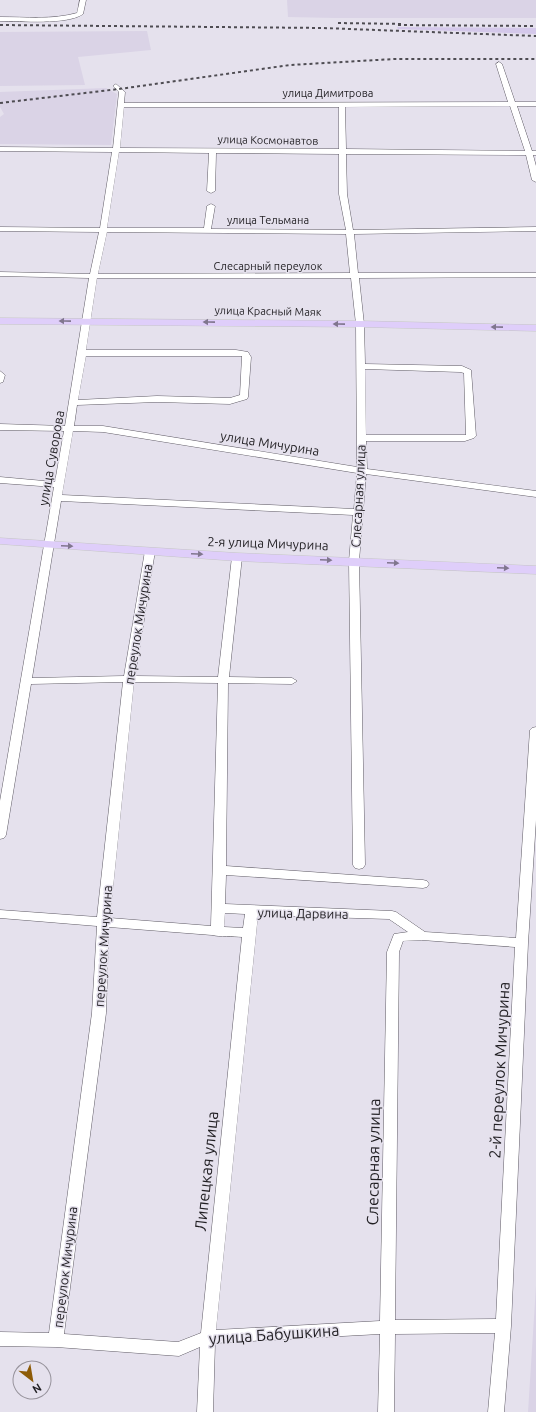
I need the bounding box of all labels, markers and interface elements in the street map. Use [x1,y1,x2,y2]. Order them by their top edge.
street label: улица Димитрова [283,87,373,99]
street label: улица Космонавтов [218,133,318,147]
street label: улица Тельмана [227,214,309,226]
street label: Слесарный переулок [214,260,323,272]
street label: улица Красный Маяк [214,304,322,318]
one-way arrow [58,318,71,324]
one-way arrow [203,319,215,326]
one-way arrow [332,321,345,327]
one-way arrow [490,324,503,330]
street label: улица Суворова [36,409,66,507]
street label: улица Мичурина [219,428,321,458]
street label: Слесарная улица [348,444,368,548]
street label: 2-я улица Мичурина [207,534,329,552]
one-way arrow [61,542,73,549]
one-way arrow [191,551,203,558]
one-way arrow [320,556,332,563]
one-way arrow [387,559,399,566]
street label: переулок Мичурина [122,563,154,685]
one-way arrow [497,565,509,572]
street label: переулок Мичурина [92,885,114,1007]
street label: улица Дарвина [257,905,349,921]
street label: 2-й переулок Мичурина [485,981,513,1159]
street label: Слесарная улица [363,1098,383,1226]
street label: Липецкая улица [191,1110,221,1232]
street label: переулок Мичурина [51,1206,79,1328]
street label: улица Бабушкина [208,1320,340,1348]
north arrow [12,1360,52,1400]
text: N [31,1381,44,1396]

